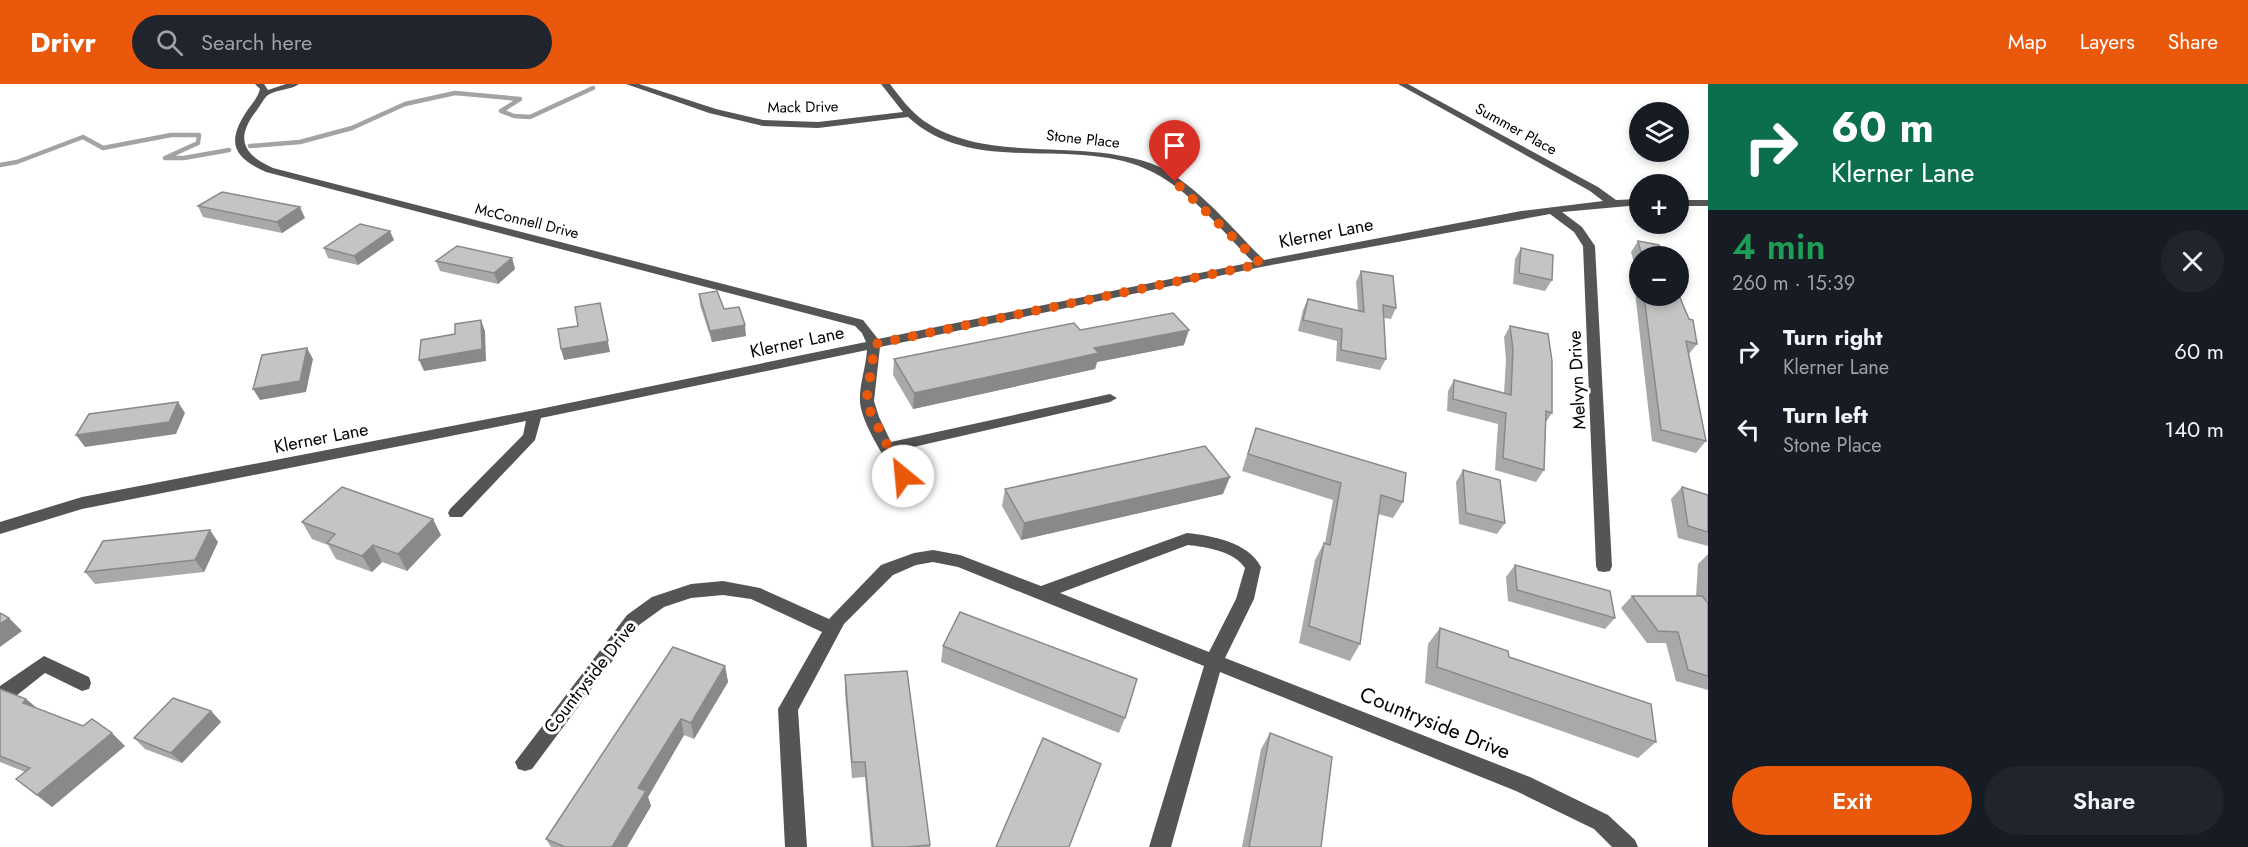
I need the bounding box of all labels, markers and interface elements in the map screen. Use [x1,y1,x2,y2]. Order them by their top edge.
search box [132,15,552,69]
text: Drivr [30,22,96,63]
icon: search [153,26,186,59]
text: Search here [201,26,312,58]
text: Map [2008,27,2047,57]
text: Layers [2080,27,2135,57]
text: Share [2168,27,2218,57]
street label: Mack Drive [767,95,839,119]
street label: Summer Place [1471,97,1561,161]
text: 60 m [1831,97,1934,158]
map controls [1629,102,1689,306]
button: layers [1629,102,1689,162]
icon: right [1732,108,1810,186]
pin [1149,120,1200,182]
street label: Stone Place [1045,124,1121,154]
icon: arrive [1158,129,1191,162]
text: Klerner Lane [1831,153,1974,192]
button: + [1629,174,1689,234]
street label: McConnell Drive [473,198,581,245]
street label: Klerner Lane [1277,211,1375,255]
text: 4 min [1732,220,1826,272]
button: close [2161,230,2224,293]
button: − [1629,246,1689,306]
text: 260 m · 15:39 [1732,269,1855,298]
street label: Klerner Lane [748,319,846,365]
text: Turn right [1783,321,1883,353]
street label: Melvyn Drive [1561,330,1593,430]
icon: right [1732,335,1765,368]
text: 60 m [2174,335,2224,367]
text: Klerner Lane [1783,353,1889,382]
text: Turn left [1783,399,1868,431]
icon: left [1732,413,1765,446]
text: 140 m [2164,413,2224,445]
street label: Klerner Lane [272,416,370,460]
text: Stone Place [1783,431,1882,460]
position arrow [871,444,935,508]
street label: Countryside Drive [538,615,642,739]
street label: Countryside Drive [1355,679,1515,767]
button: Exit [1732,766,1972,835]
button: Share [1984,766,2224,835]

